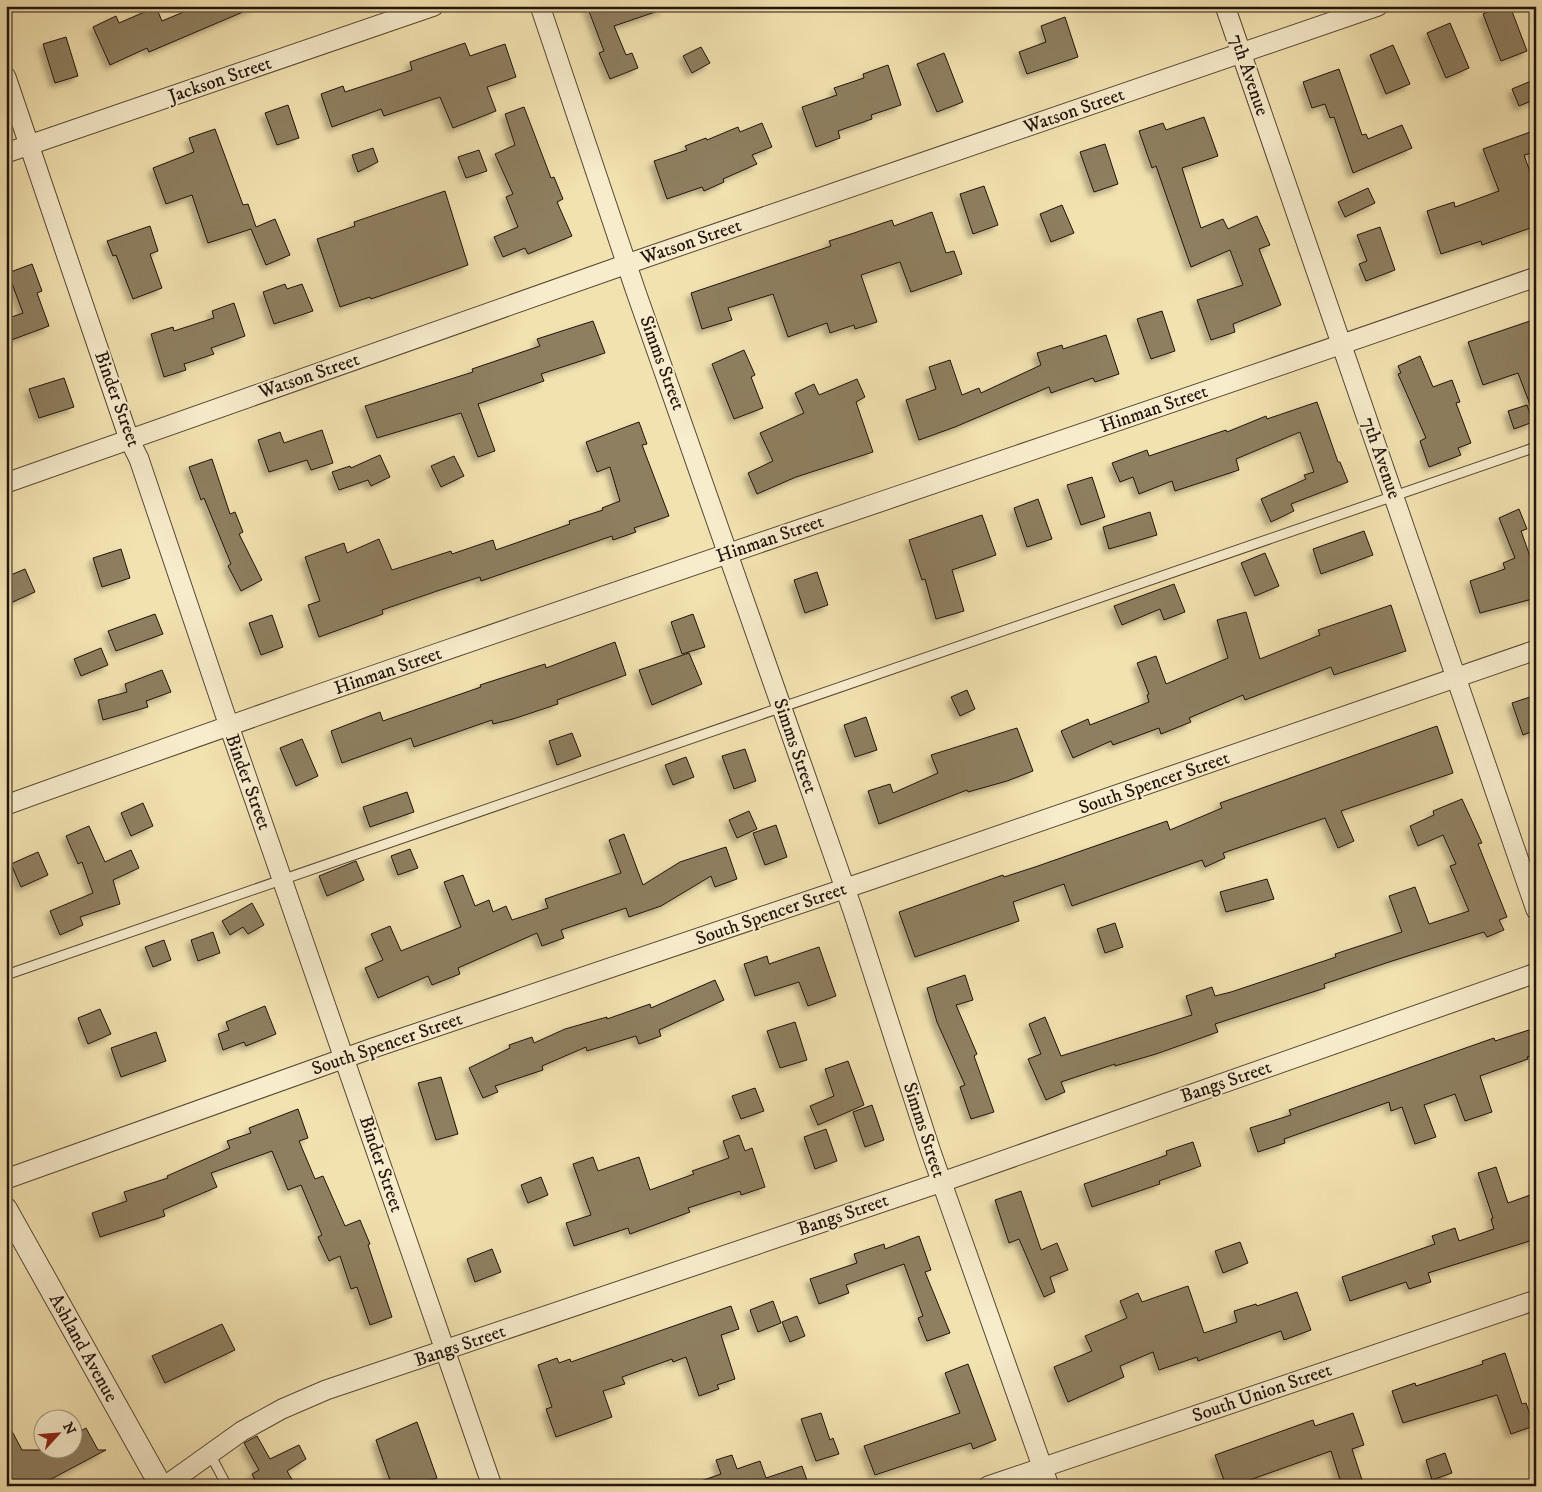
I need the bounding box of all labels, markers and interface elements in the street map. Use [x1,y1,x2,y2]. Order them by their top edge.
street label: 7th Avenue [1224,31,1274,119]
street label: Jackson Street [164,52,275,109]
street label: Watson Street [1020,83,1127,139]
street label: Watson Street [637,214,744,270]
street label: Simms Street [634,313,690,413]
street label: Binder Street [89,348,145,450]
street label: Watson Street [255,348,362,404]
street label: Hinman Street [1097,380,1211,438]
street label: 7th Avenue [1356,414,1406,502]
street label: Hinman Street [713,510,827,568]
street label: Hinman Street [331,642,445,700]
street label: Simms Street [768,696,822,796]
street label: Binder Street [220,731,276,833]
street label: South Spencer Street [1076,746,1232,820]
street label: South Spencer Street [693,877,849,951]
street label: South Spencer Street [309,1007,465,1081]
street label: Bangs Street [1178,1056,1274,1108]
street label: Simms Street [898,1079,950,1181]
street label: Binder Street [354,1113,408,1215]
street label: Bangs Street [795,1189,891,1241]
street label: Ashland Avenue [44,1290,123,1406]
street label: Bangs Street [412,1320,508,1372]
street label: South Union Street [1189,1358,1335,1428]
north arrow [32,1410,82,1460]
text: N [58,1420,80,1438]

